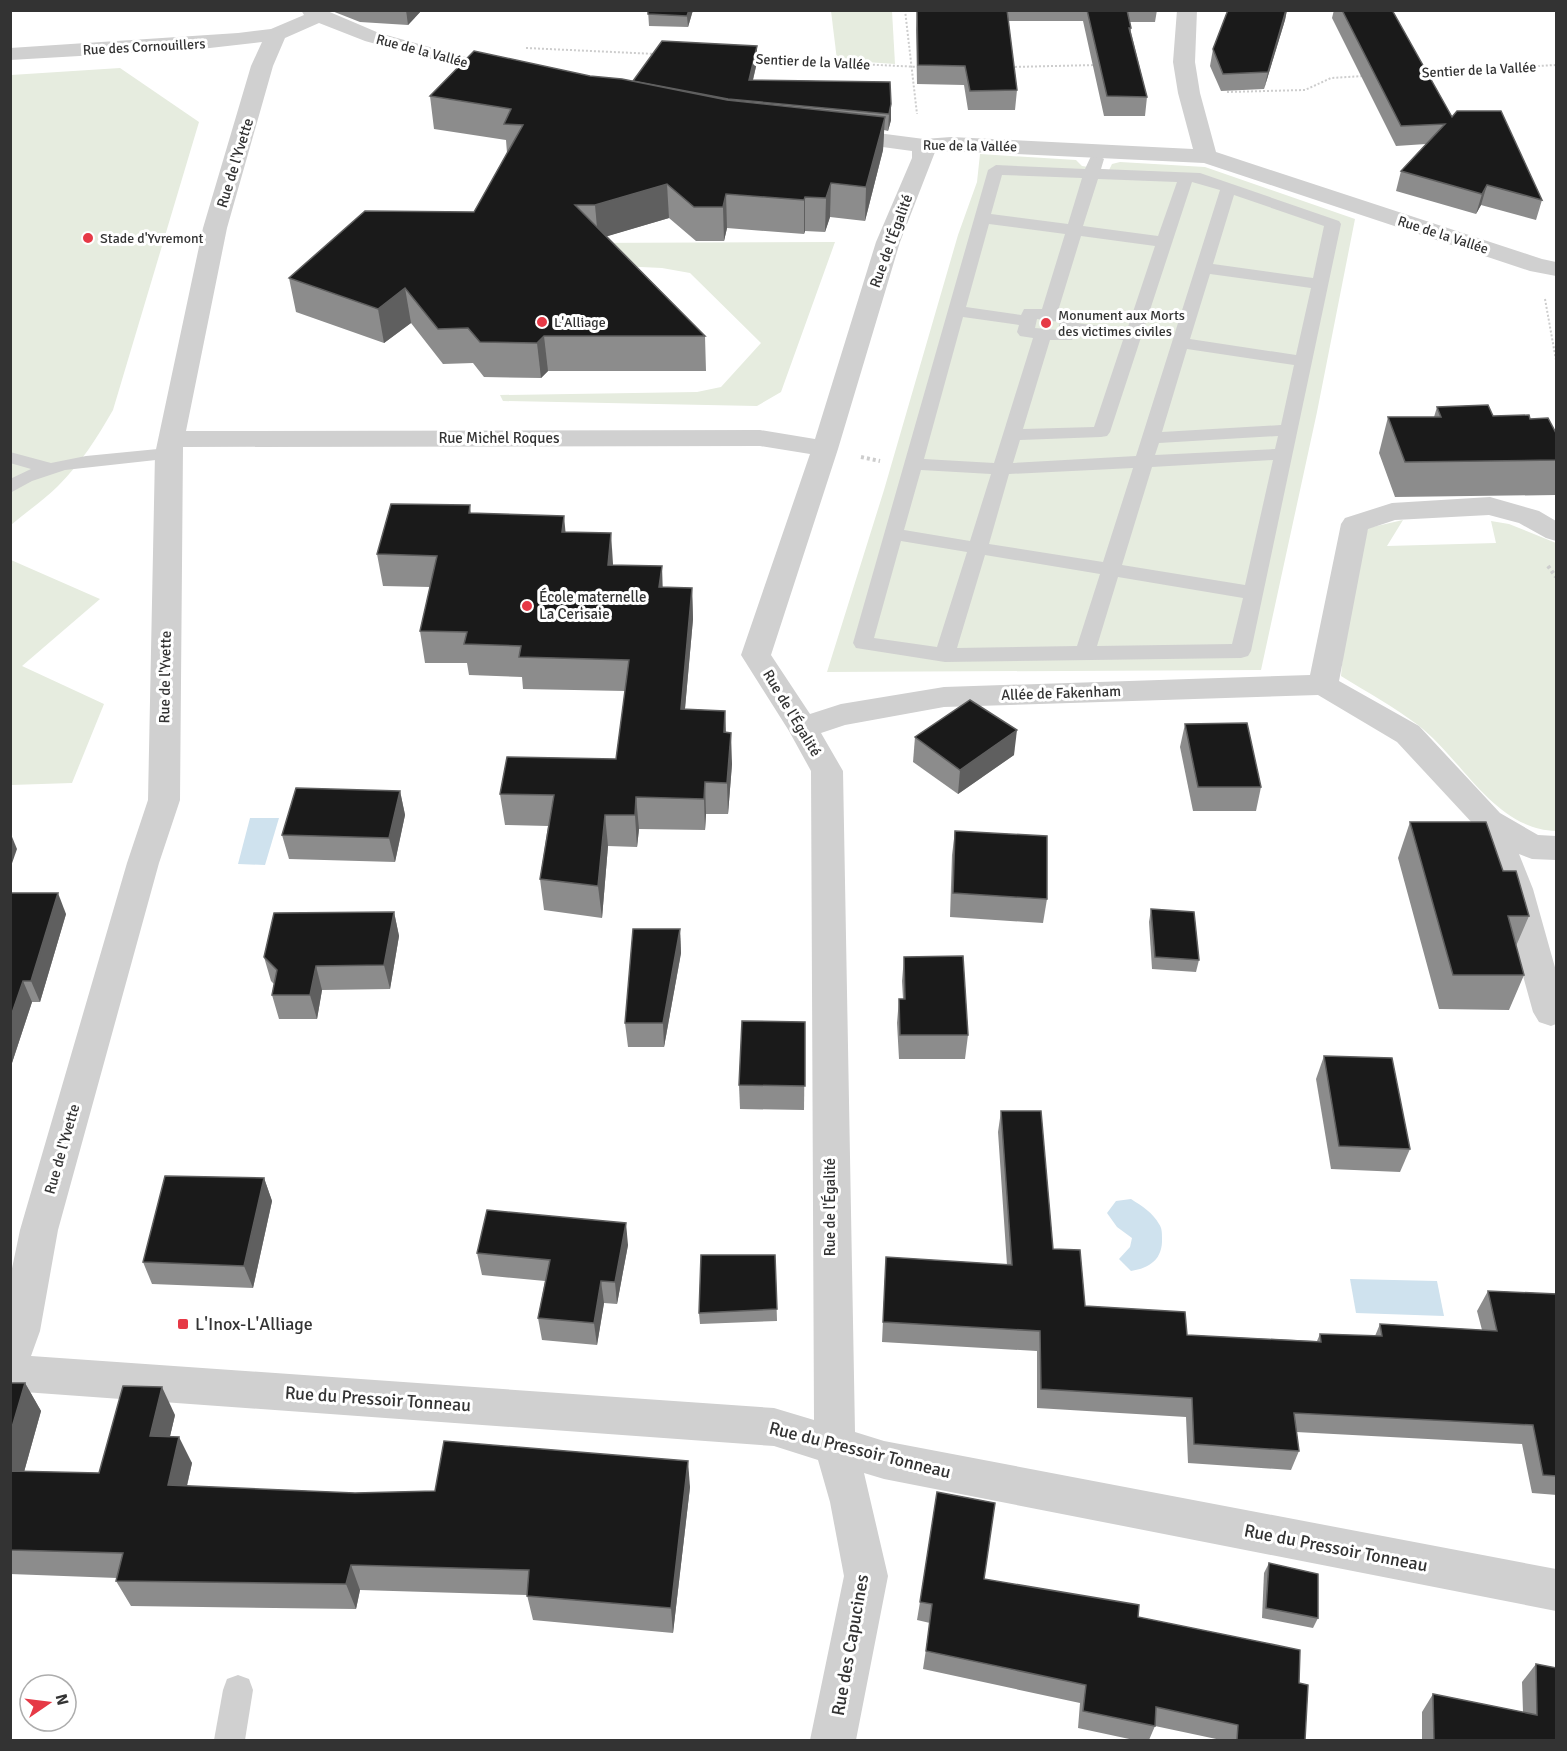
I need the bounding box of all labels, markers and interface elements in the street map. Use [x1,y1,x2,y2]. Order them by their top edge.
street label: Rue de la Vallée [374,31,470,71]
street label: Rue des Cornouillers [82,35,206,59]
street label: Sentier de la Vallée [755,51,871,73]
street label: Sentier de la Vallée [1421,59,1537,81]
street label: Rue de l'Yvette [213,116,257,210]
street label: Rue de la Vallée [923,137,1017,155]
street label: Rue de l'Égalité [865,191,916,290]
street label: Rue de la Vallée [1396,212,1490,258]
place label: Stade d'Yvremont [100,230,204,247]
marker: Stade d'Yvremont [81,231,95,245]
place label: Monument aux Morts des victimes civiles [1058,307,1185,340]
place label: L'Alliage [554,314,606,331]
marker: L'Alliage [535,315,549,329]
marker: Monument aux Morts des victimes civiles [1039,316,1053,330]
street label: Rue Michel Roques [438,429,560,447]
place label: École maternelle La Cerisaie [539,587,646,623]
marker: École maternelle La Cerisaie [520,599,534,613]
street label: Rue de l'Yvette [155,631,175,723]
street label: Rue de l'Égalité [759,666,826,760]
street label: Allée de Fakenham [1001,682,1121,704]
street label: Rue de l'Yvette [41,1102,83,1196]
street label: Rue de l'Égalité [820,1158,839,1256]
place label: L'Inox-L'Alliage [195,1313,313,1335]
marker: L'Inox-L'Alliage [176,1317,190,1331]
street label: Rue du Pressoir Tonneau [284,1382,472,1416]
street label: Rue du Pressoir Tonneau [767,1417,953,1483]
street label: Rue du Pressoir Tonneau [1242,1519,1430,1577]
street label: Rue des Capucines [827,1573,873,1717]
north arrow [18,1673,78,1733]
text: N [51,1692,73,1707]

